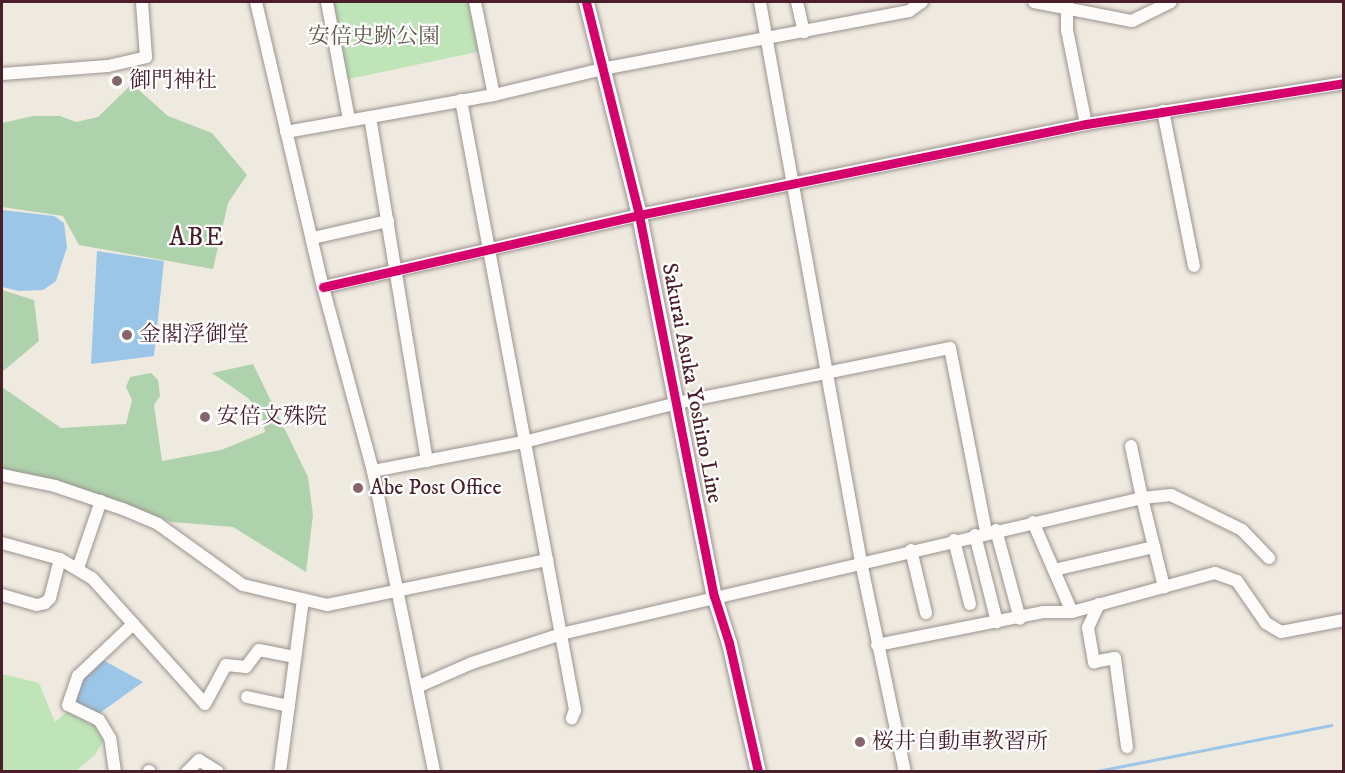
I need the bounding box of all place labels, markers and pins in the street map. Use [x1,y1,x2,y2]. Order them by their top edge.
place label: 御門神社 [129,68,217,94]
marker: 御門神社 [110,74,124,88]
place label: 金閣浮御堂 [139,322,249,348]
marker: 金閣浮御堂 [120,328,134,342]
place label: 安倍文殊院 [217,404,327,430]
marker: 安倍文殊院 [198,410,212,424]
place label: Abe Post Office [370,475,502,501]
marker: Abe Post Office [351,481,365,495]
place label: 桜井自動車教習所 [872,729,1048,755]
marker: 桜井自動車教習所 [853,735,867,749]

